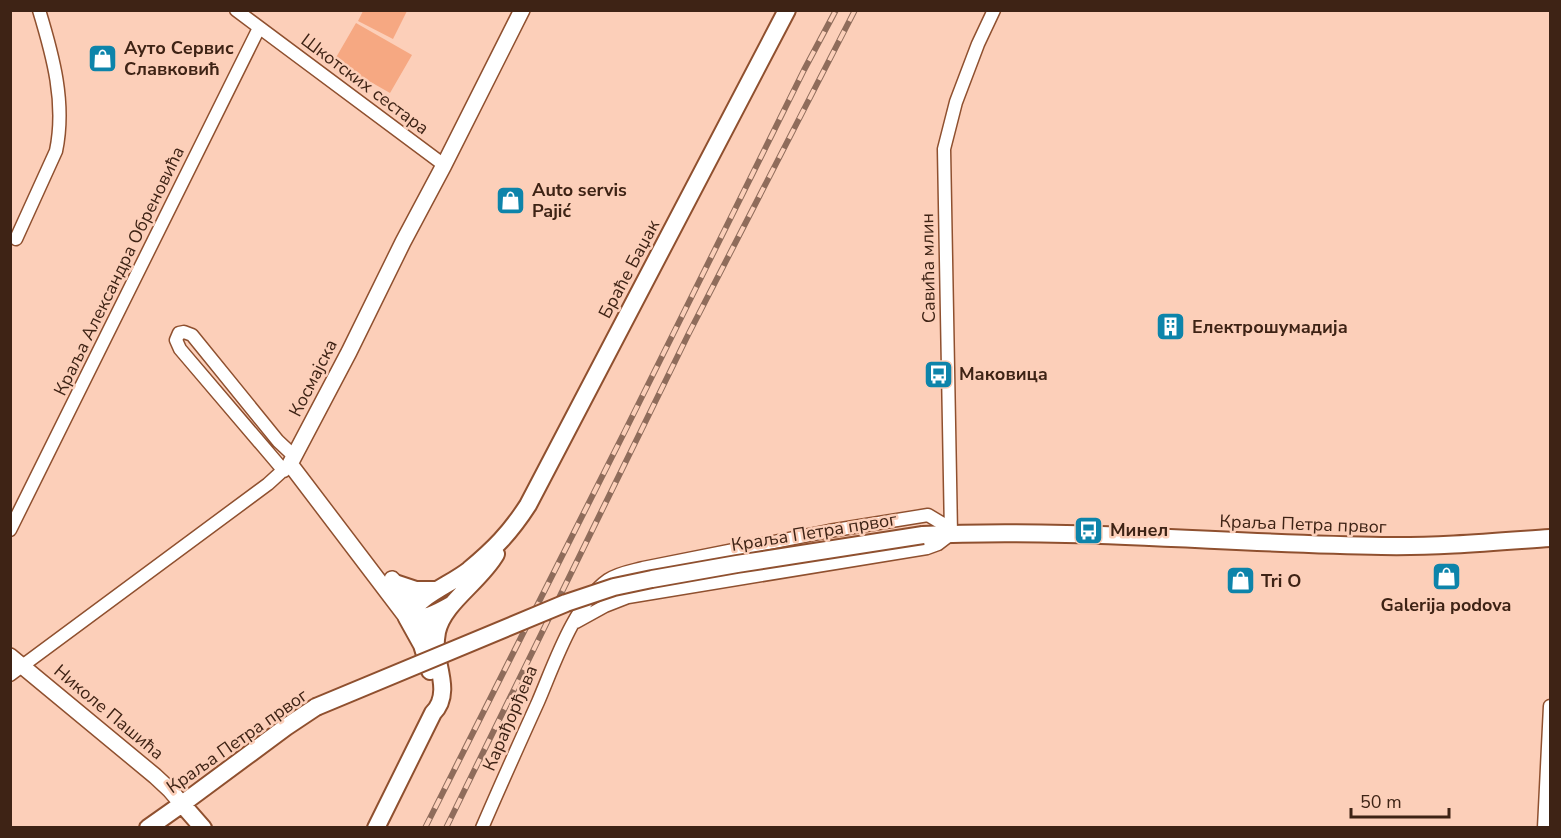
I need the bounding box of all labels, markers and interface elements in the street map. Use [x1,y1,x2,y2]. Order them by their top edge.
street label: Шкотских сестара [296,28,434,140]
place label: Ауто Сервис Славковић [124,36,234,81]
shop icon: Ауто Сервис Славковић [87,42,119,74]
street label: Краља Александра Обреновића [48,142,190,400]
place label: Auto servis Pajić [532,178,627,223]
shop icon: Auto servis Pajić [495,184,527,216]
street label: Савића млин [915,213,941,323]
street label: Браће Баџак [593,215,665,322]
building icon: Електрошумадија [1155,311,1187,343]
place label: Електрошумадија [1192,315,1348,339]
street label: Космајска [283,335,343,421]
bus stop icon: Маковица [922,358,954,390]
place label: Маковица [959,362,1048,386]
street label: Краља Петра првог [730,507,899,557]
street label: Краља Петра првог [1219,509,1387,539]
bus stop icon: Минел [1073,514,1105,546]
place label: Минел [1110,518,1168,542]
shop icon: Galerija podova [1430,560,1462,592]
shop icon: Tri O [1224,565,1256,597]
place label: Tri O [1261,569,1301,593]
place label: Galerija podova [1381,593,1511,617]
street label: Николе Пашића [49,659,169,765]
street label: Карађорђева [477,661,543,775]
street label: Краља Петра првог [162,683,313,799]
scale bar [1351,781,1448,819]
text: 50 m [1360,790,1402,814]

